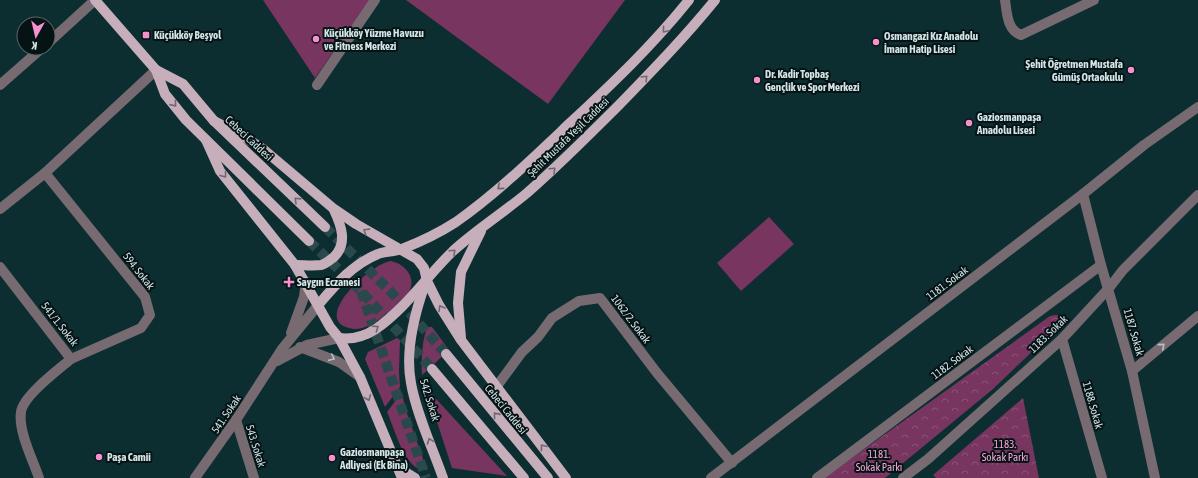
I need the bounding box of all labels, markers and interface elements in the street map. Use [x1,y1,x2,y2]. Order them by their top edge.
north arrow [16,16,56,56]
one-way arrow [662,26,669,33]
place label: Küçükköy Yüzme Havuzu ve Fitness Merkezi [324,27,424,52]
place label: Küçükköy Beşyol [154,29,222,41]
marker: Küçükköy Beşyol [141,30,151,40]
place label: Osmangazi Kız Anadolu İmam Hatip Lisesi [884,30,978,55]
marker: Küçükköy Yüzme Havuzu ve Fitness Merkezi [311,34,321,44]
marker: Osmangazi Kız Anadolu İmam Hatip Lisesi [871,37,881,47]
text: K [31,40,38,52]
place label: Şehit Öğretmen Mustafa Gümüş Ortaokulu [1026,57,1123,83]
marker: Şehit Öğretmen Mustafa Gümüş Ortaokulu [1126,65,1136,75]
place label: Dr. Kadir Topbaş Gençlik ve Spor Merkezi [765,68,860,93]
one-way arrow [640,75,648,83]
marker: Dr. Kadir Topbaş Gençlik ve Spor Merkezi [752,75,762,85]
street label: Şehit Mustafa Yeşil Caddesi [525,95,611,179]
one-way arrow [169,100,176,107]
place label: Gaziosmanpaşa Anadolu Lisesi [976,111,1041,136]
street label: Cebeci Caddesi [223,113,275,163]
marker: Gaziosmanpaşa Anadolu Lisesi [964,118,974,128]
one-way arrow [548,167,556,174]
one-way arrow [219,170,226,177]
one-way arrow [497,183,504,190]
one-way arrow [294,197,302,205]
one-way arrow [363,228,370,235]
street label: 594. Sokak [121,250,157,292]
one-way arrow [448,250,456,257]
street label: 1181. Sokak [924,263,970,302]
place label: Saygın Eczanesi [297,276,360,288]
marker: Saygın Eczanesi [284,277,294,287]
street label: 1062/2. Sokak [609,292,653,346]
street label: 541/1. Sokak [39,300,81,348]
one-way arrow [438,305,446,312]
street label: 1187. Sokak [1122,307,1147,357]
street label: 1183. Sokak [1026,313,1070,355]
one-way arrow [372,326,379,333]
street label: 1182. Sokak [929,342,975,381]
one-way arrow [1158,344,1165,351]
one-way arrow [327,353,335,361]
street label: 542. Sokak [418,377,442,423]
street label: 1188. Sokak [1081,380,1106,430]
street label: Cebeci Caddesi [482,382,530,436]
street label: 541. Sokak [209,392,243,435]
one-way arrow [364,395,372,402]
one-way arrow [494,413,501,420]
street label: 543. Sokak [244,423,268,469]
one-way arrow [426,438,435,445]
park label: 1183. Sokak Parkı [982,438,1028,463]
one-way arrow [540,444,547,451]
place label: Gaziosmanpaşa Adliyesi (Ek Bina) [339,446,408,471]
park label: 1181. Sokak Parkı [856,448,902,473]
place label: Paşa Camii [107,451,151,463]
marker: Paşa Camii [94,452,104,462]
marker: Gaziosmanpaşa Adliyesi (Ek Bina) [327,453,337,463]

